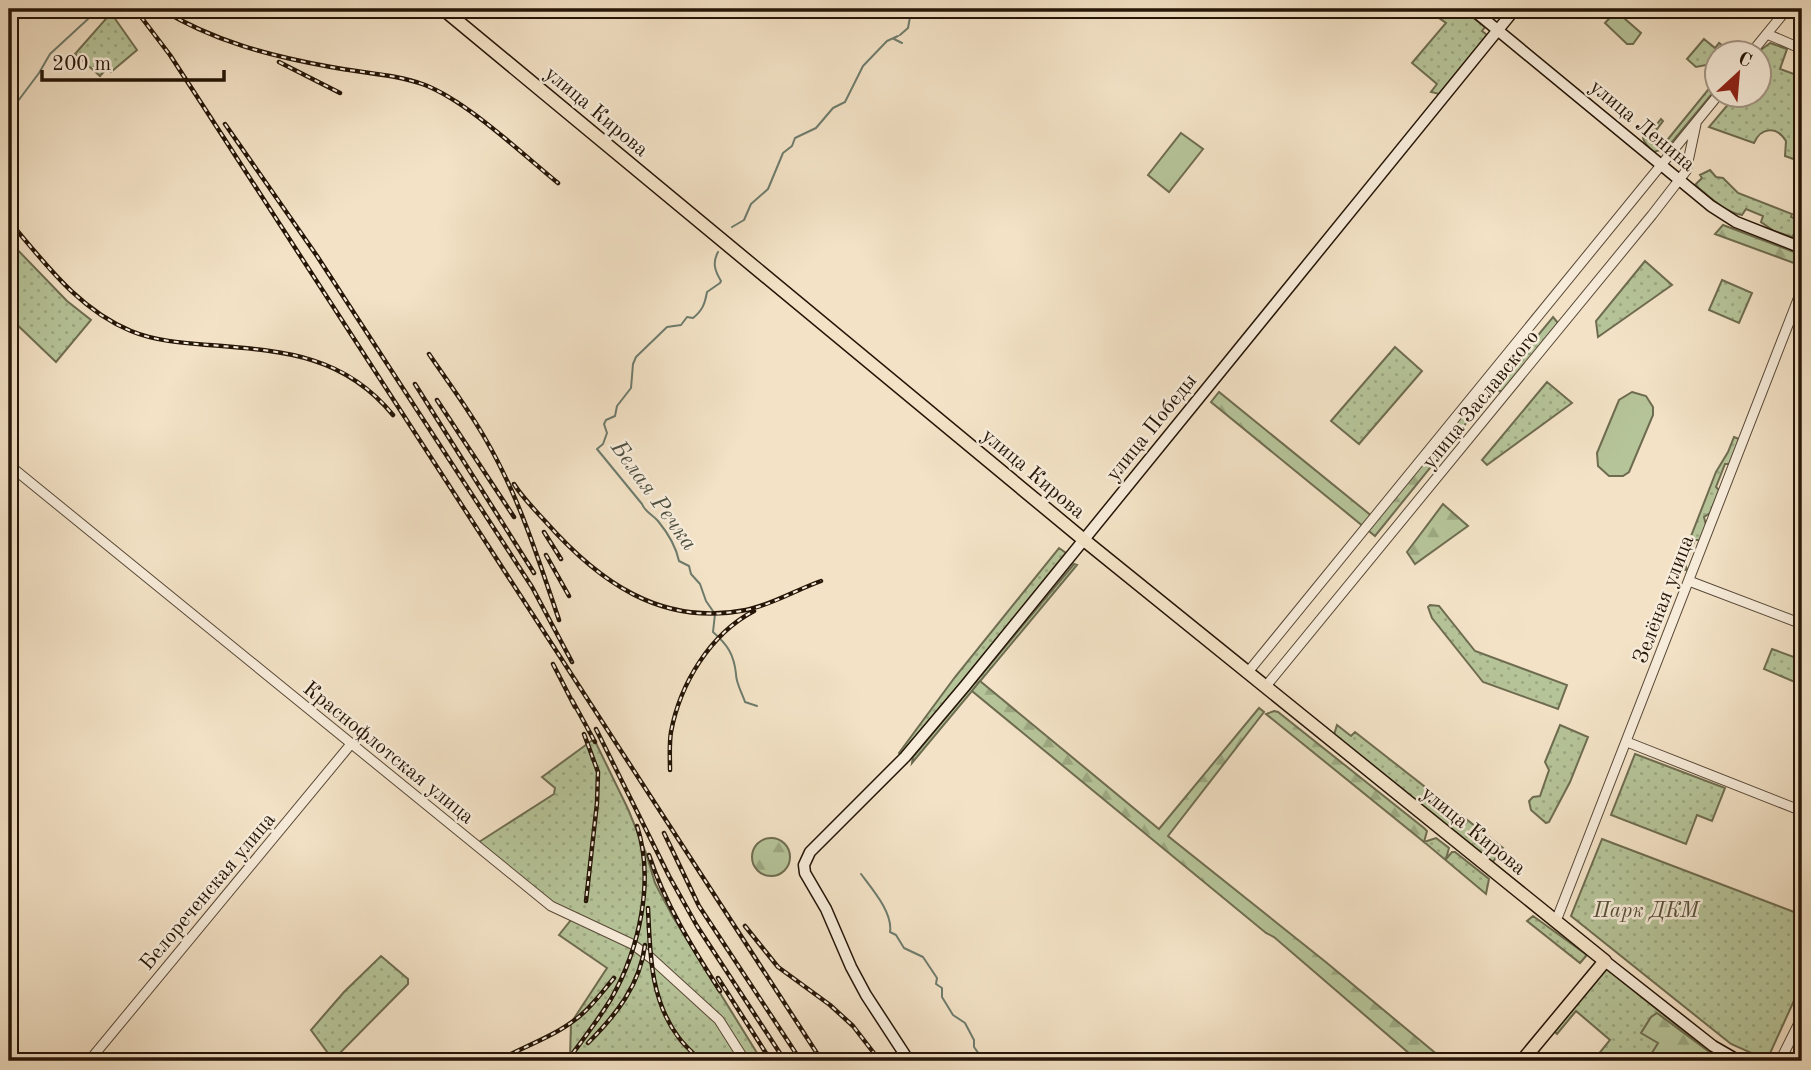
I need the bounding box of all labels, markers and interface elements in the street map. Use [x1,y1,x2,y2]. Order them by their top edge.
scale bar [42,38,224,82]
north arrow [1702,38,1772,108]
text: С [1735,50,1754,72]
text: 200 m [52,54,111,75]
street label: улица Кирова [540,63,652,161]
street label: улица Ленина [1585,76,1699,176]
street label: улица Заславского [1419,327,1543,473]
street label: улица Победы [1103,370,1202,485]
street label: улица Кирова [977,425,1089,523]
water label: Белая Речка [606,436,701,555]
street label: Зелёная улица [1630,533,1698,667]
street label: Краснофлотская улица [299,678,477,828]
street label: улица Кирова [1417,783,1529,880]
street label: Белореченская улица [136,809,280,975]
park label: Парк ДКМ [1592,901,1701,922]

